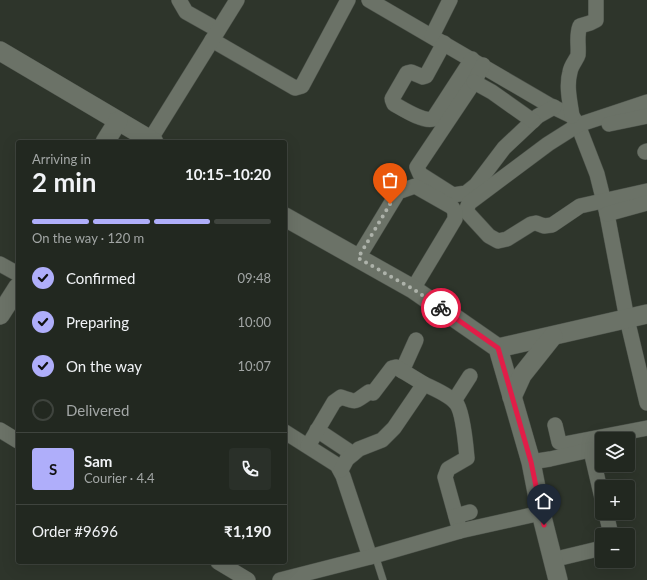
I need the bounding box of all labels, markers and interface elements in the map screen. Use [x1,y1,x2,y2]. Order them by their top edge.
text: Arriving in [32,151,91,167]
pin [373,163,407,204]
text: 10:15–10:20 [185,165,271,183]
text: 2 min [32,166,96,198]
icon: bag [379,169,401,191]
text: On the way · 120 m [32,230,144,246]
icon: check [32,267,54,289]
text: Confirmed [66,269,135,287]
text: 09:48 [238,270,271,286]
courier [421,288,461,328]
icon: bike [430,297,452,319]
icon: check [32,311,54,333]
text: Preparing [66,313,129,331]
text: 10:00 [238,314,271,330]
icon: check [32,355,54,377]
text: On the way [66,357,142,375]
text: 10:07 [238,358,271,374]
text: Delivered [66,401,129,419]
map controls [595,432,635,568]
button: layers [595,432,635,472]
button: phone [229,448,271,490]
text: Sam [84,452,112,470]
text: S [49,460,57,478]
text: Courier · 4.4 [84,470,155,486]
button: + [595,480,635,520]
pin [527,484,561,525]
icon: home [533,490,555,512]
text: Order #9696 [32,522,118,540]
text: ₹1,190 [224,522,271,540]
button: − [595,528,635,568]

